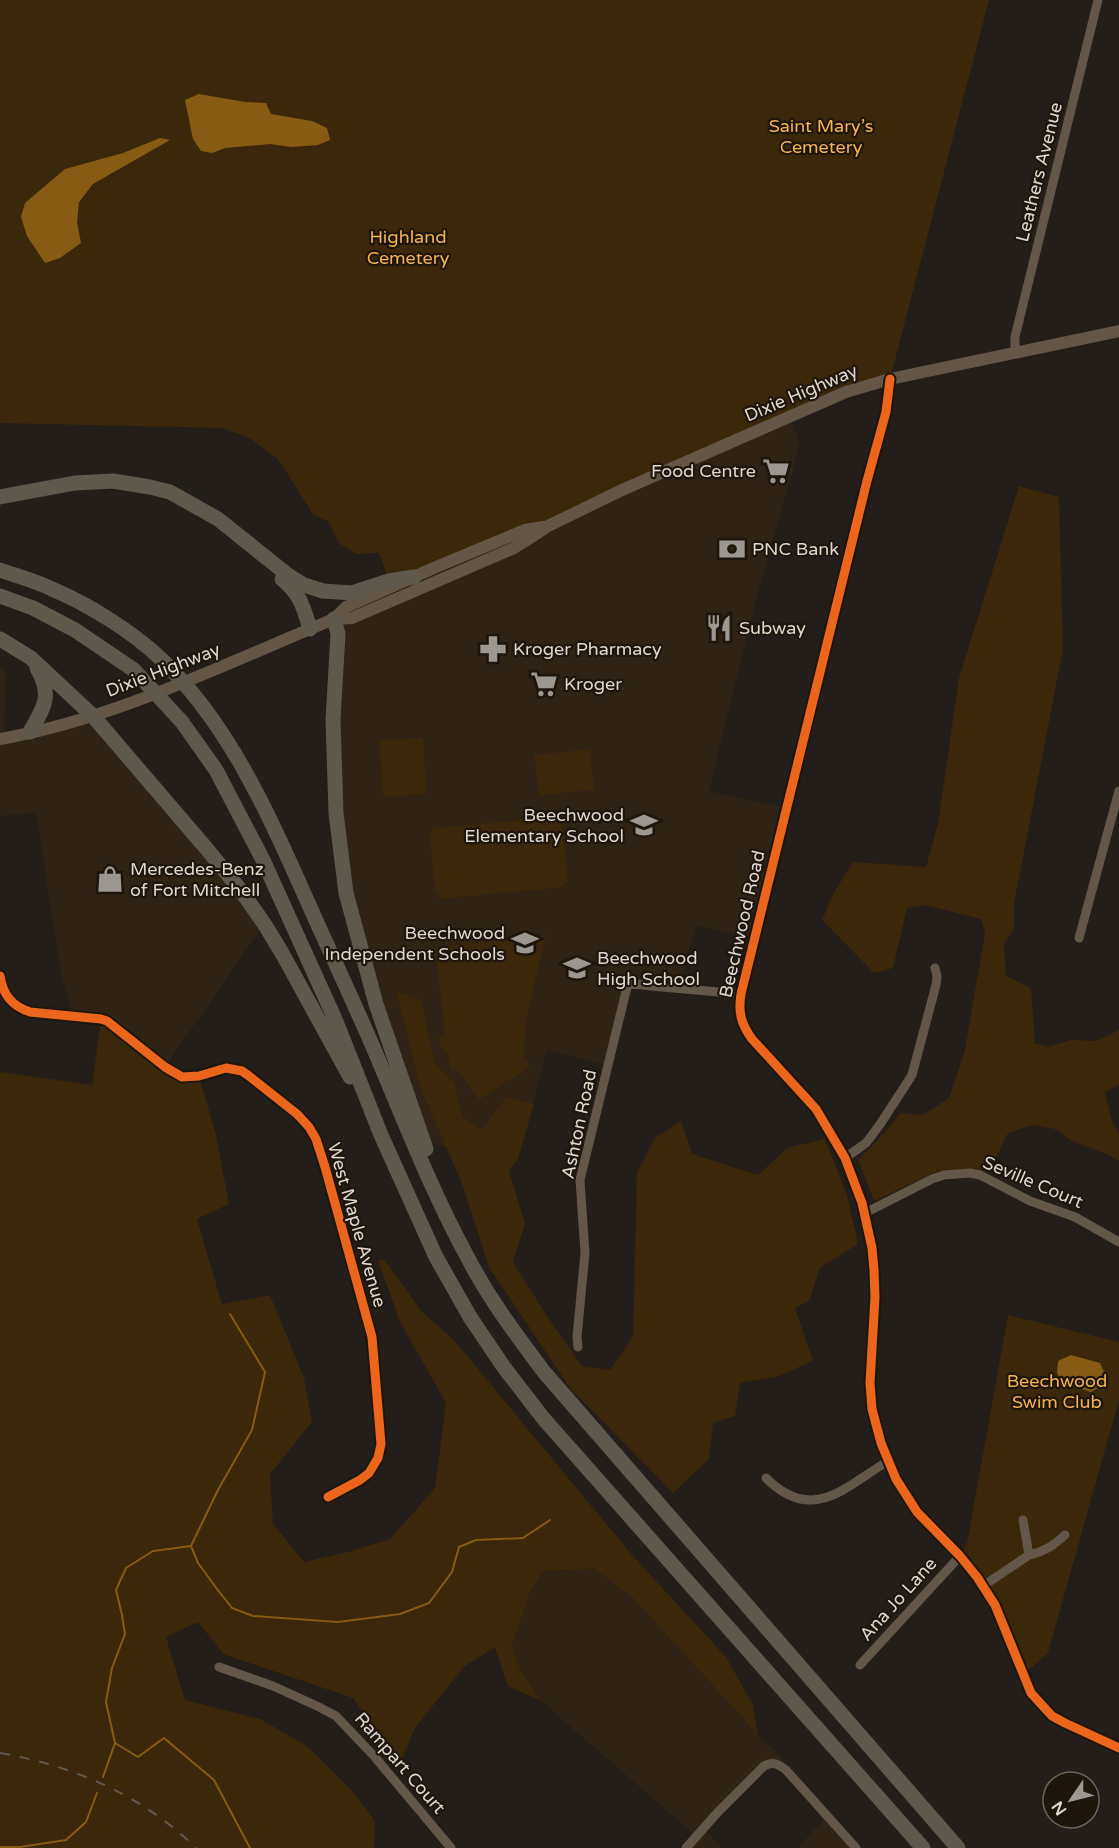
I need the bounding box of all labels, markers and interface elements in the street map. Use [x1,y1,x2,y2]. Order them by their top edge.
street label: Leathers Avenue [1011,100,1067,244]
park label: Saint Mary’s Cemetery [769,115,873,158]
park label: Highland Cemetery [367,226,450,269]
street label: Dixie Highway [741,359,861,427]
supermarket icon: Food Centre [761,456,791,486]
place label: Food Centre [651,460,756,482]
bank icon: PNC Bank [717,534,747,564]
place label: PNC Bank [752,538,839,560]
restaurant icon: Subway [704,613,734,643]
place label: Subway [739,617,806,639]
pharmacy icon: Kroger Pharmacy [478,634,508,664]
street label: Dixie Highway [103,638,224,702]
place label: Kroger Pharmacy [513,638,662,660]
supermarket icon: Kroger [529,669,559,699]
place label: Kroger [564,673,622,695]
place label: Beechwood Elementary School [464,804,624,847]
school or university icon: Beechwood Elementary School [629,810,659,840]
street label: Beechwood Road [714,848,770,1000]
place label: Mercedes-Benz of Fort Mitchell [130,858,264,901]
shop icon: Mercedes-Benz of Fort Mitchell [95,864,125,894]
place label: Beechwood Independent Schools [325,922,505,965]
school or university icon: Beechwood Independent Schools [510,928,540,958]
place label: Beechwood High School [597,947,700,990]
school or university icon: Beechwood High School [562,953,592,983]
street label: Ashton Road [557,1067,601,1181]
street label: West Maple Avenue [323,1140,391,1310]
street label: Seville Court [979,1151,1087,1213]
park label: Beechwood Swim Club [1007,1370,1107,1413]
street label: Ana Jo Lane [855,1553,941,1645]
street label: Rampart Court [350,1708,450,1818]
north arrow [1041,1770,1101,1830]
text: N [1048,1797,1071,1819]

